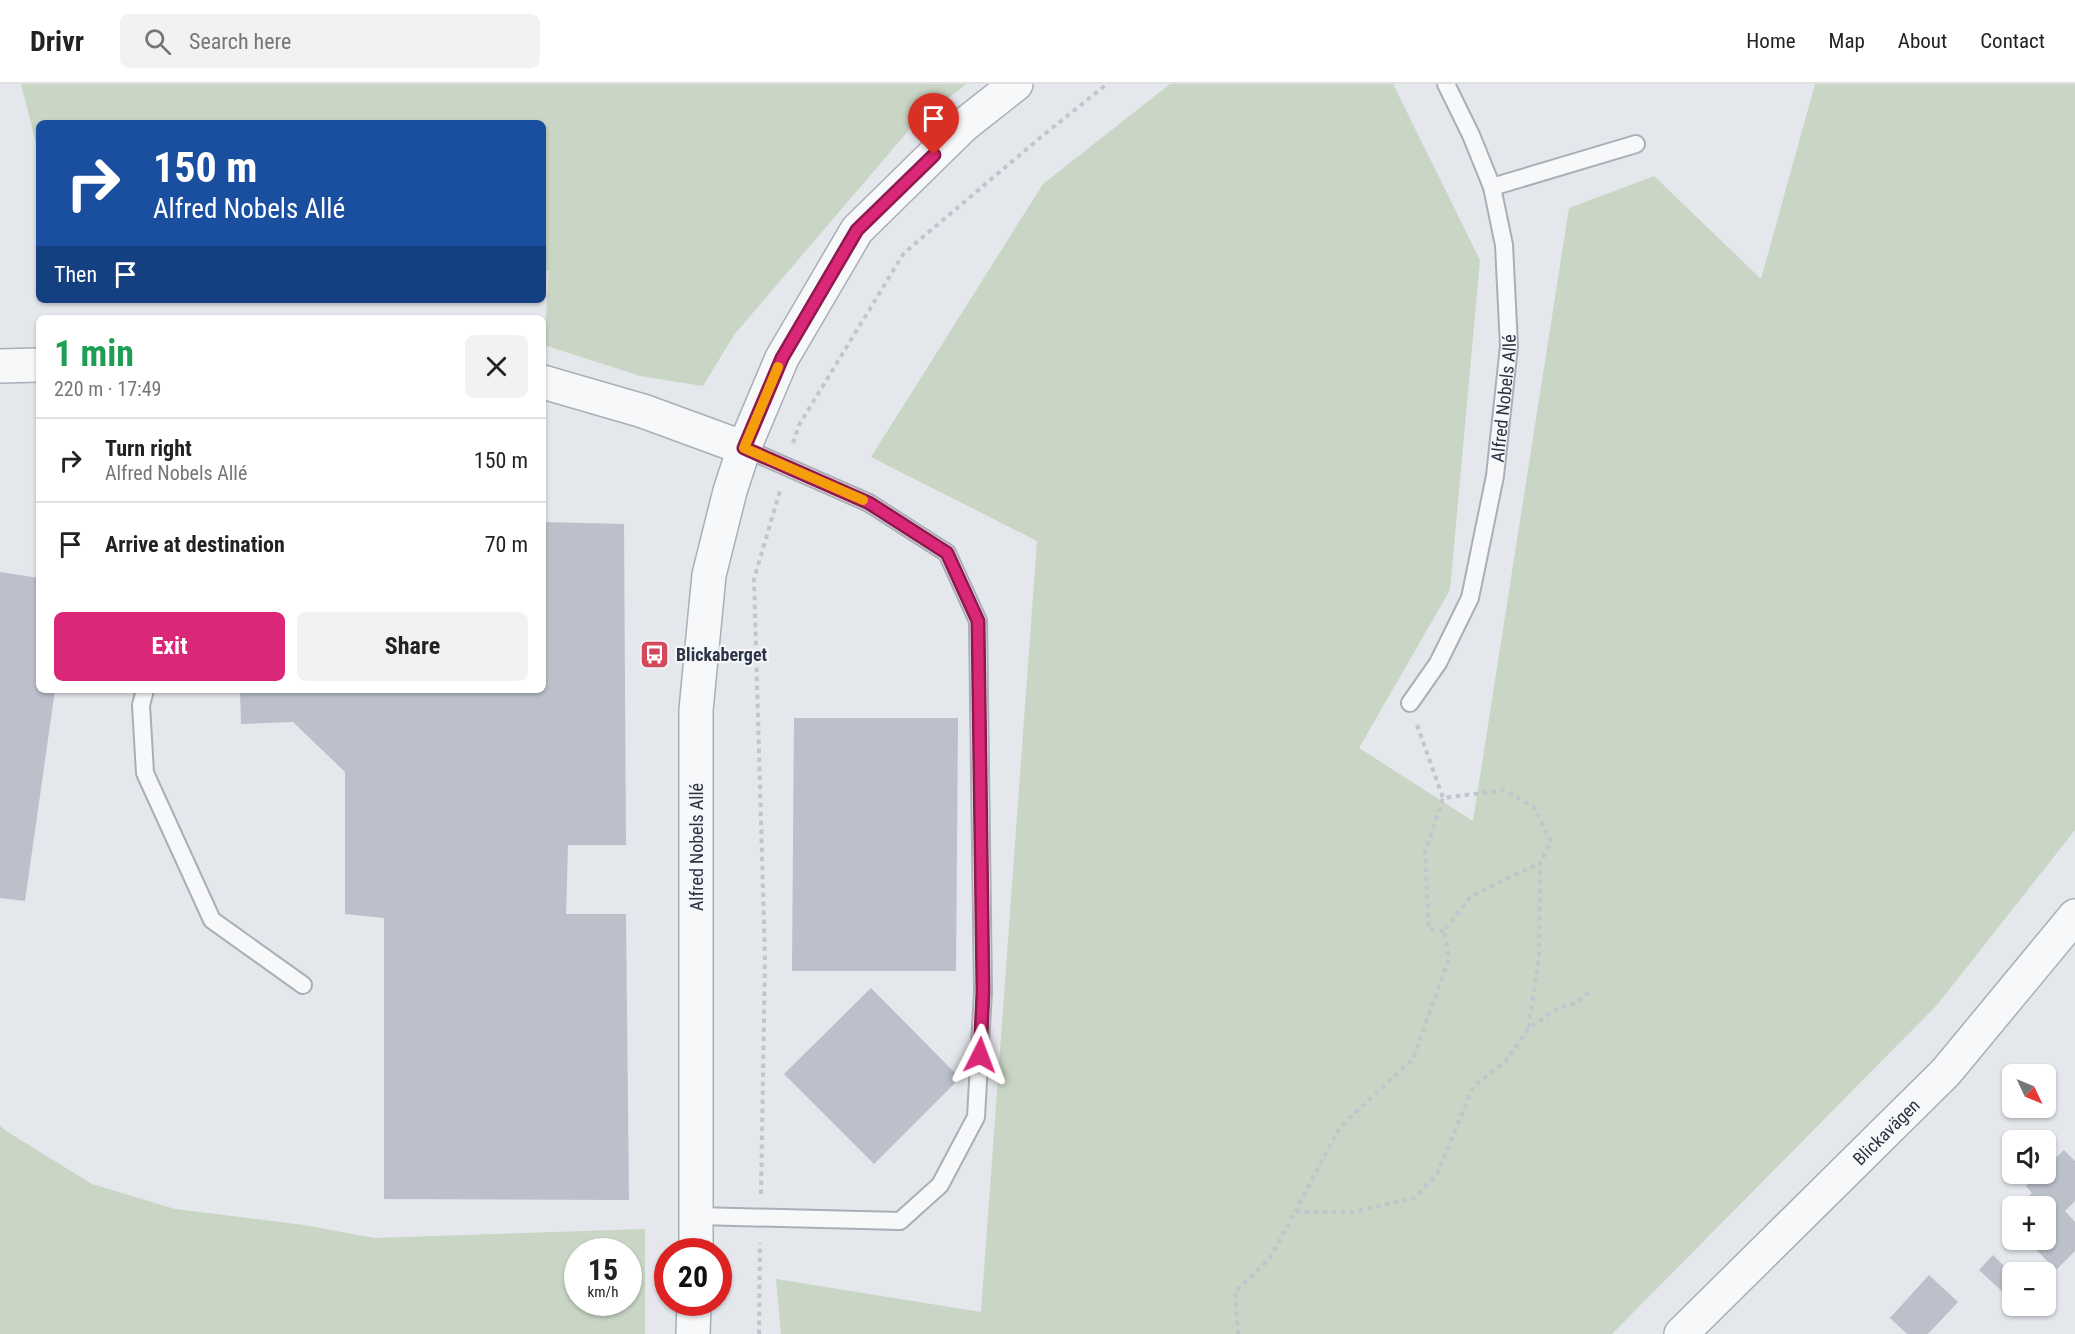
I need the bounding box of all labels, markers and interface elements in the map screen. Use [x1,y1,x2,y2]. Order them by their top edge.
search box [120,14,540,68]
text: Drivr [30,25,84,58]
icon: search [141,25,174,58]
text: Search here [189,29,291,54]
text: Home [1746,29,1796,53]
text: Map [1829,29,1865,53]
text: About [1898,29,1947,53]
text: Contact [1980,29,2045,53]
pin [908,93,959,155]
icon: arrive [917,102,950,135]
text: 150 m [153,143,258,192]
icon: right [54,144,132,222]
text: Alfred Nobels Allé [153,193,345,225]
icon: arrive [109,258,142,291]
text: Then [54,262,97,287]
text: 1 min [54,333,134,375]
street label: Alfred Nobels Allé [1486,334,1520,463]
button: close [465,335,528,398]
text: 220 m · 17:49 [54,377,161,401]
text: Turn right [105,436,192,461]
icon: right [54,444,87,477]
text: 150 m [474,448,528,473]
text: Alfred Nobels Allé [105,461,247,485]
icon: arrive [54,528,87,561]
text: Arrive at destination [105,532,285,557]
text: 70 m [485,532,528,557]
button: Exit [54,612,285,681]
button: Share [297,612,528,681]
bus stop icon: Blickaberget [639,638,671,670]
place label: Blickaberget [676,644,768,665]
street label: Alfred Nobels Allé [686,783,707,911]
position arrow [948,1023,1012,1087]
north arrow [2002,1064,2056,1118]
map controls [2002,1064,2056,1316]
street label: Blickavägen [1848,1094,1924,1169]
button: sound [2002,1130,2056,1184]
button: + [2002,1196,2056,1250]
speed limit sign: 20 [654,1238,732,1316]
text: 15 [588,1252,618,1287]
button: − [2002,1262,2056,1316]
text: km/h [588,1283,618,1301]

